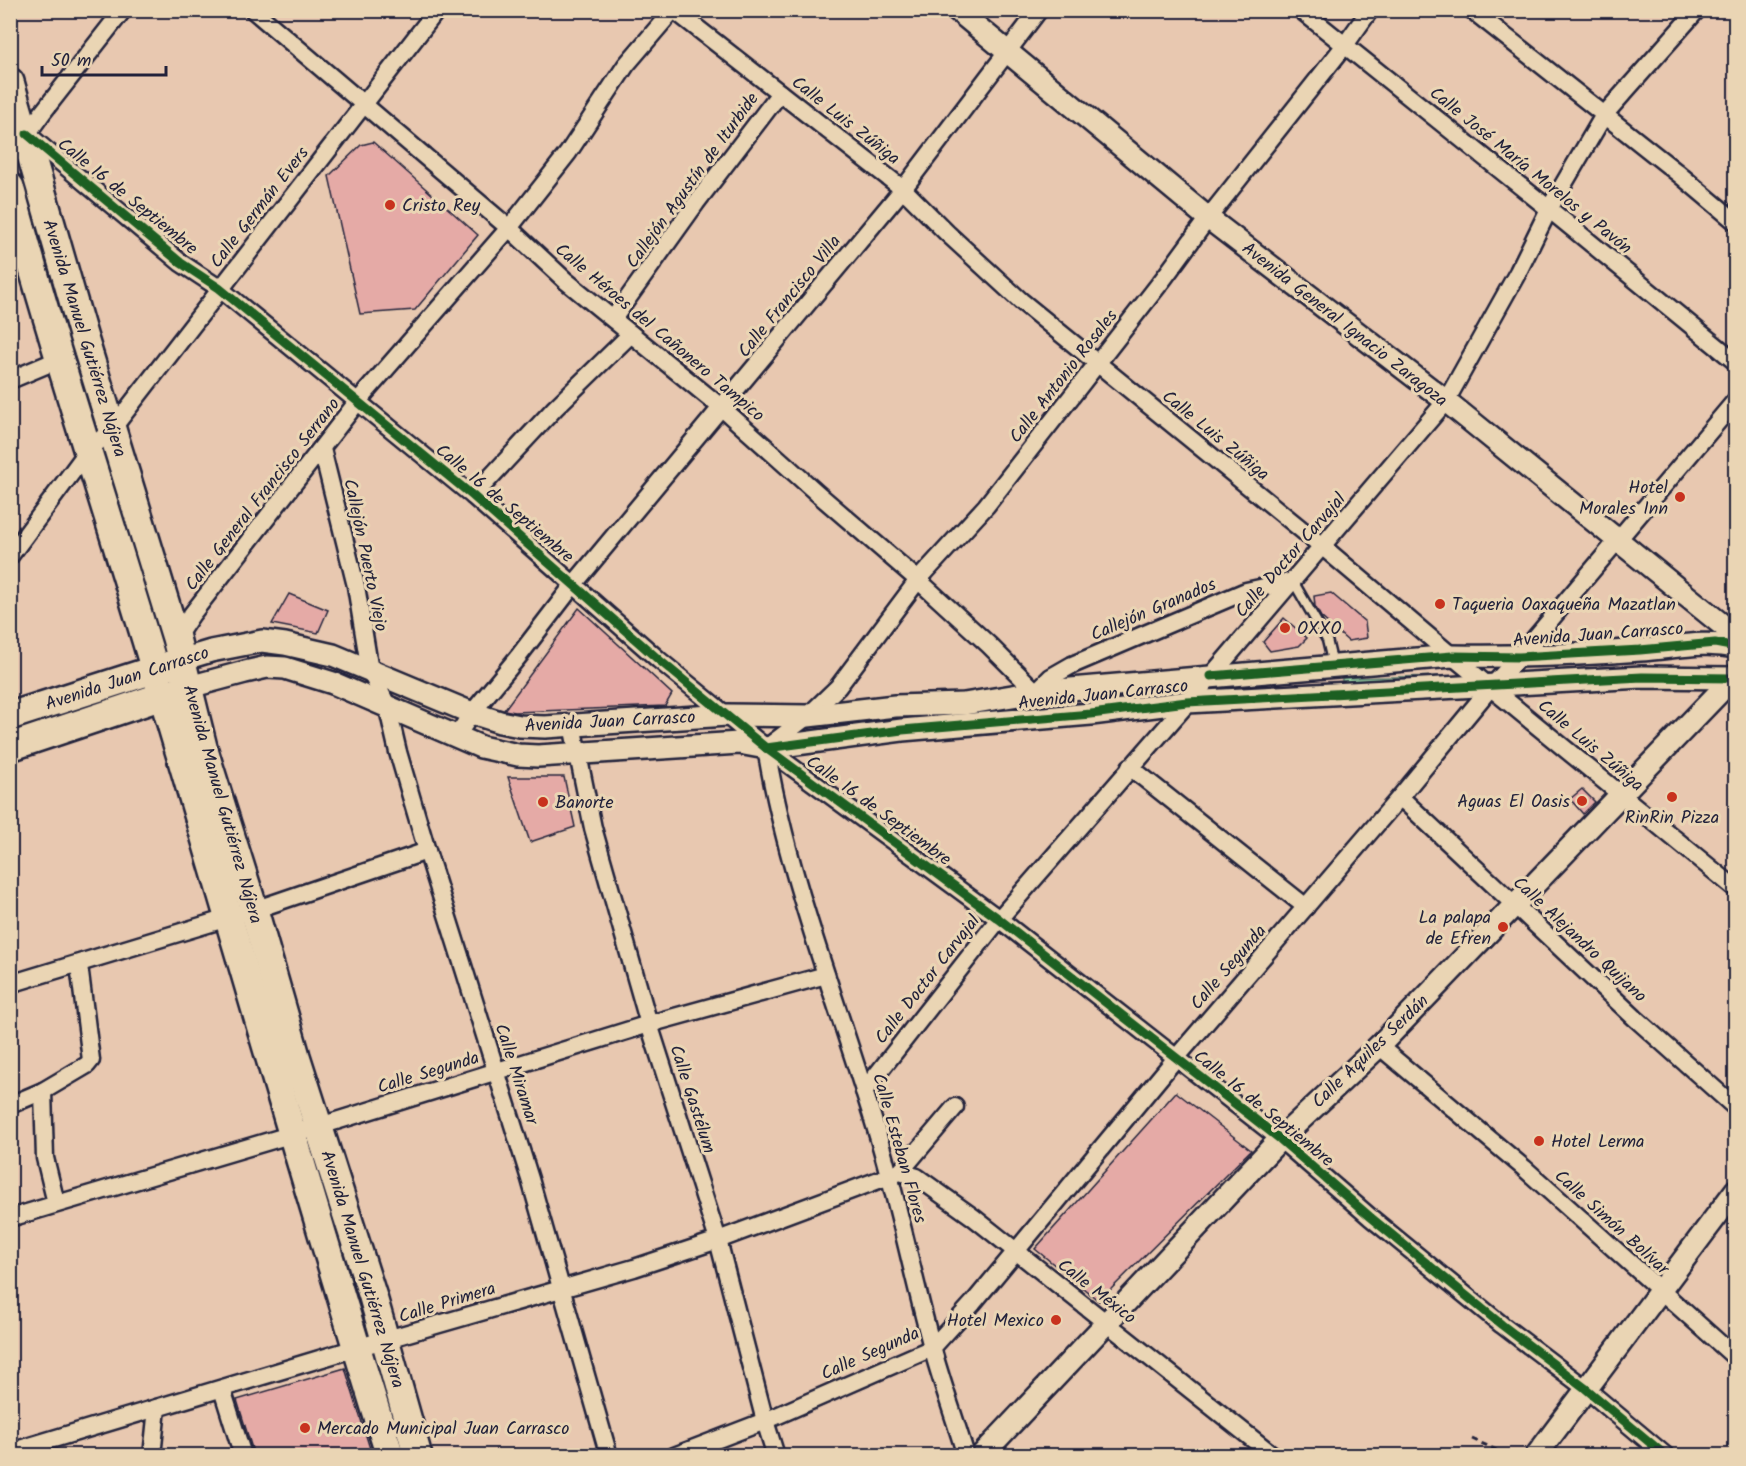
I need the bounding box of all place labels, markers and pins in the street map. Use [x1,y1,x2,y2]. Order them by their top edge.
place label: Cristo Rey [402,192,481,221]
marker: Cristo Rey [383,198,397,212]
place label: Hotel Morales Inn [1579,474,1669,524]
marker: Hotel Morales Inn [1673,490,1687,504]
place label: Taqueria Oaxaqueña Mazatlan [1452,591,1676,620]
marker: Taqueria Oaxaqueña Mazatlan [1433,597,1447,611]
place label: OXXO [1297,615,1342,644]
marker: OXXO [1278,621,1292,635]
place label: Aguas El Oasis [1457,788,1570,817]
place label: Banorte [555,789,614,818]
marker: RinRin Pizza [1665,790,1679,804]
marker: Aguas El Oasis [1575,794,1589,808]
marker: Banorte [536,795,550,809]
place label: RinRin Pizza [1625,804,1719,833]
place label: La palapa de Efren [1419,904,1491,954]
marker: La palapa de Efren [1496,920,1510,934]
place label: Hotel Lerma [1551,1128,1645,1157]
marker: Hotel Lerma [1532,1134,1546,1148]
place label: Hotel Mexico [947,1307,1044,1336]
marker: Hotel Mexico [1049,1313,1063,1327]
place label: Mercado Municipal Juan Carrasco [317,1415,570,1444]
marker: Mercado Municipal Juan Carrasco [298,1421,312,1435]

